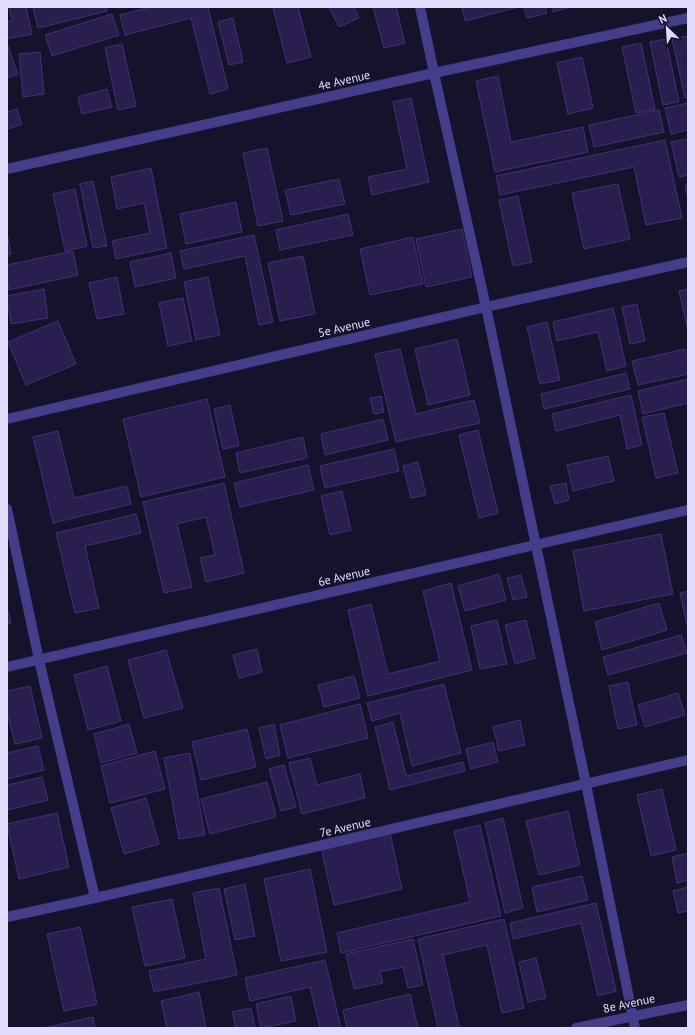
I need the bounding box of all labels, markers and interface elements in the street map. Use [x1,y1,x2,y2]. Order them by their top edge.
north arrow [647,8,687,48]
text: N [657,11,669,27]
street label: 4e Avenue [317,67,371,93]
street label: 5e Avenue [317,314,371,340]
street label: 6e Avenue [317,563,371,589]
street label: 7e Avenue [318,814,372,840]
street label: 8e Avenue [602,990,656,1016]

